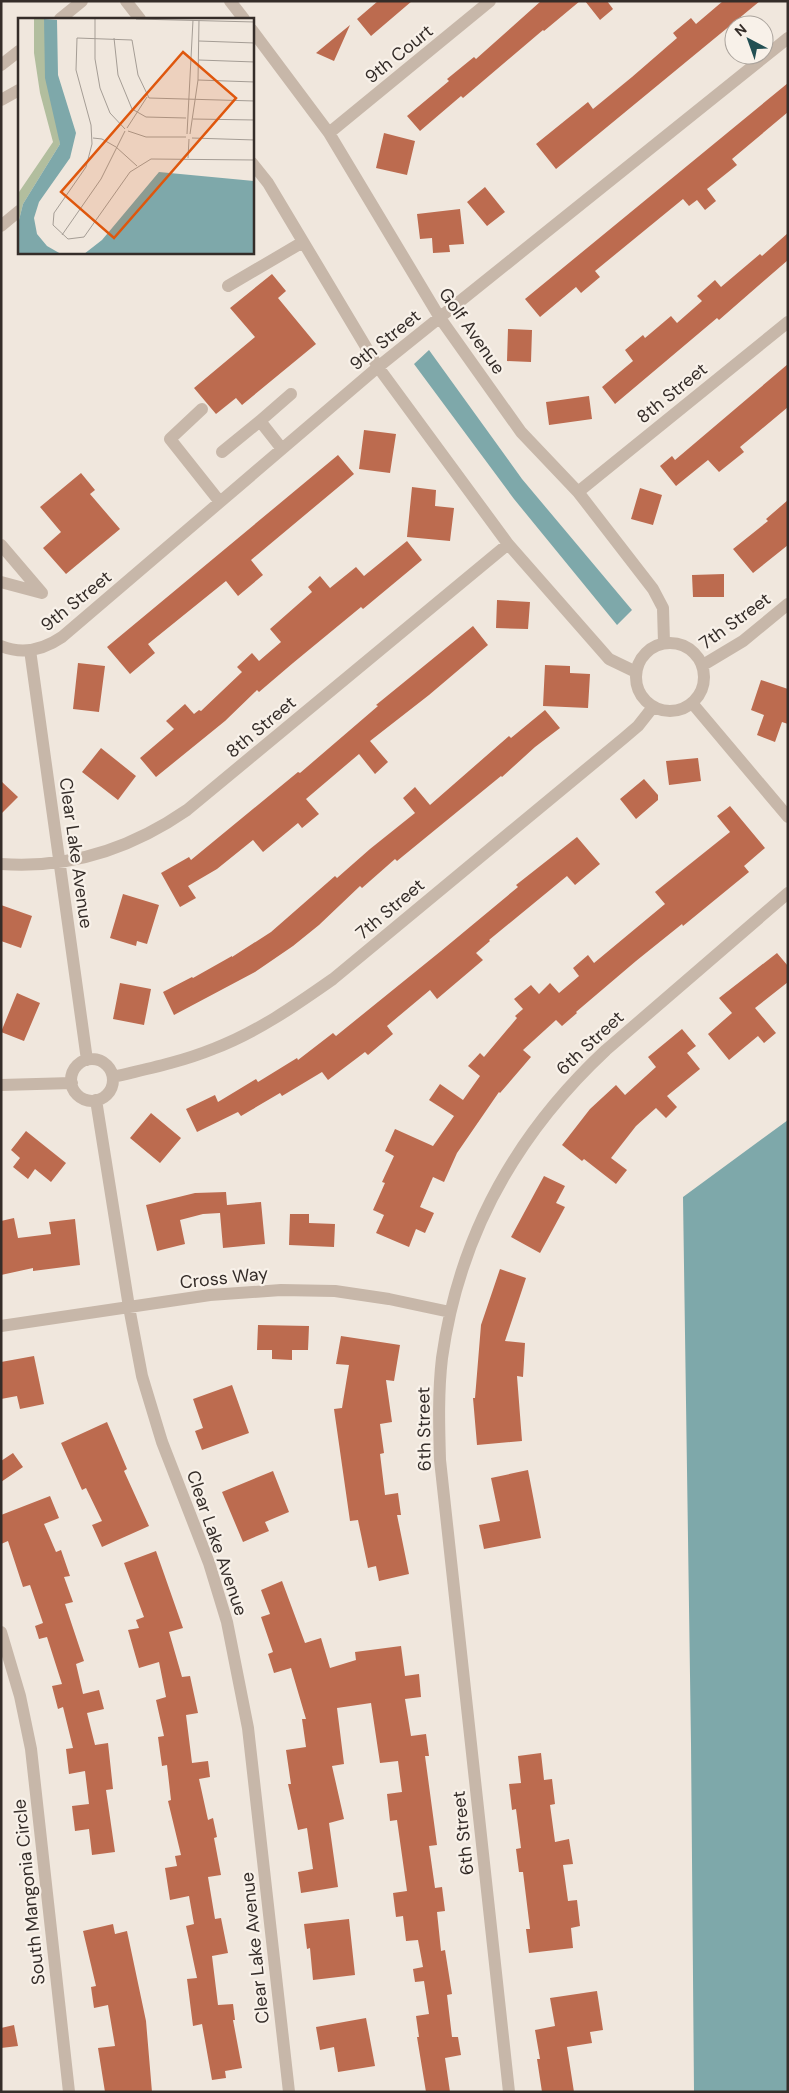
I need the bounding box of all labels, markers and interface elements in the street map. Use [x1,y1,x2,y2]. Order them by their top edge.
north arrow [724,15,774,65]
inset map [18,18,254,254]
street label: 9th Court [360,19,438,89]
text: N [731,20,750,40]
street label: Golf Avenue [433,283,511,379]
street label: 9th Street [345,304,425,376]
street label: 8th Street [632,357,712,429]
street label: 9th Street [36,565,116,637]
street label: 7th Street [694,587,776,655]
street label: 8th Street [221,691,301,763]
street label: Clear Lake Avenue [54,776,98,930]
street label: 7th Street [351,873,429,945]
street label: 6th Street [551,1005,629,1081]
street label: Cross Way [179,1261,269,1295]
street label: 6th Street [411,1387,437,1471]
street label: Clear Lake Avenue [181,1467,253,1619]
street label: 6th Street [447,1790,479,1876]
street label: South Mangonia Circle [7,1798,51,1986]
street label: Clear Lake Avenue [235,1871,275,2025]

